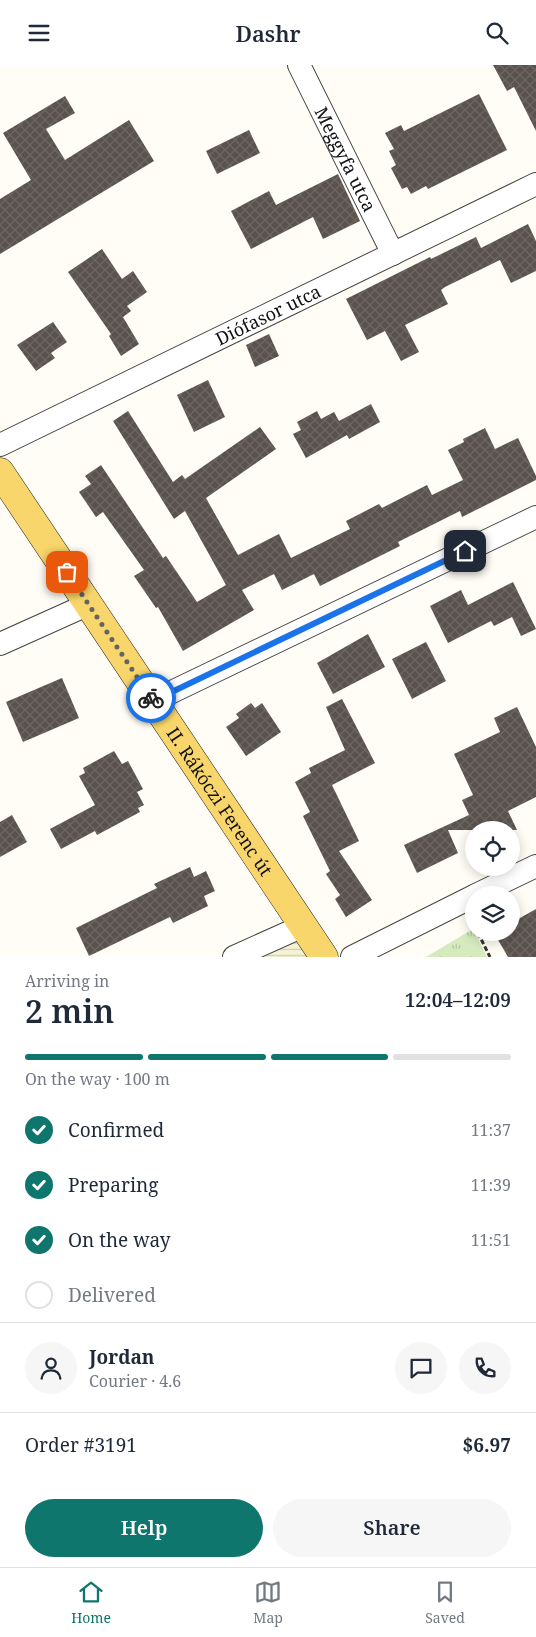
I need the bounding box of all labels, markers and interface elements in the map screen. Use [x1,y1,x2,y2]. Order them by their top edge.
text: Dashr [235,18,301,48]
icon: menu [25,19,53,47]
icon: search [483,19,511,47]
street label: Meggyfa utca [310,102,382,216]
street label: Diófasor utca [211,279,325,350]
pin [444,530,486,572]
icon: home [451,537,479,565]
pin [46,551,88,593]
icon: bag [53,558,81,586]
courier [126,673,176,723]
icon: bike [137,684,165,712]
street label: II. Rákóczi Ferenc út [162,722,278,880]
map controls [465,821,520,941]
button: locate [465,821,520,876]
button: layers [465,886,520,941]
text: Arriving in [25,970,109,992]
text: 12:04–12:09 [405,987,511,1013]
text: 2 min [25,989,114,1032]
text: On the way · 100 m [25,1068,170,1090]
icon: check [25,1116,53,1144]
text: Confirmed [68,1117,164,1143]
text: 11:37 [471,1119,511,1141]
icon: check [25,1171,53,1199]
text: Preparing [68,1172,158,1198]
text: 11:39 [471,1174,511,1196]
icon: check [25,1226,53,1254]
text: On the way [68,1227,171,1253]
text: 11:51 [471,1229,511,1251]
text: Delivered [68,1282,156,1308]
button: person [25,1342,77,1394]
button: chat [395,1342,447,1394]
button: phone [459,1342,511,1394]
text: Jordan [89,1344,155,1370]
text: Courier · 4.6 [89,1370,181,1392]
text: Order #3191 [25,1432,137,1458]
text: $6.97 [462,1432,511,1458]
button: Help [25,1499,263,1557]
button: Share [273,1499,511,1557]
tab: Home [71,1578,111,1627]
tab: Map [253,1578,283,1627]
tab: Saved [425,1578,465,1627]

